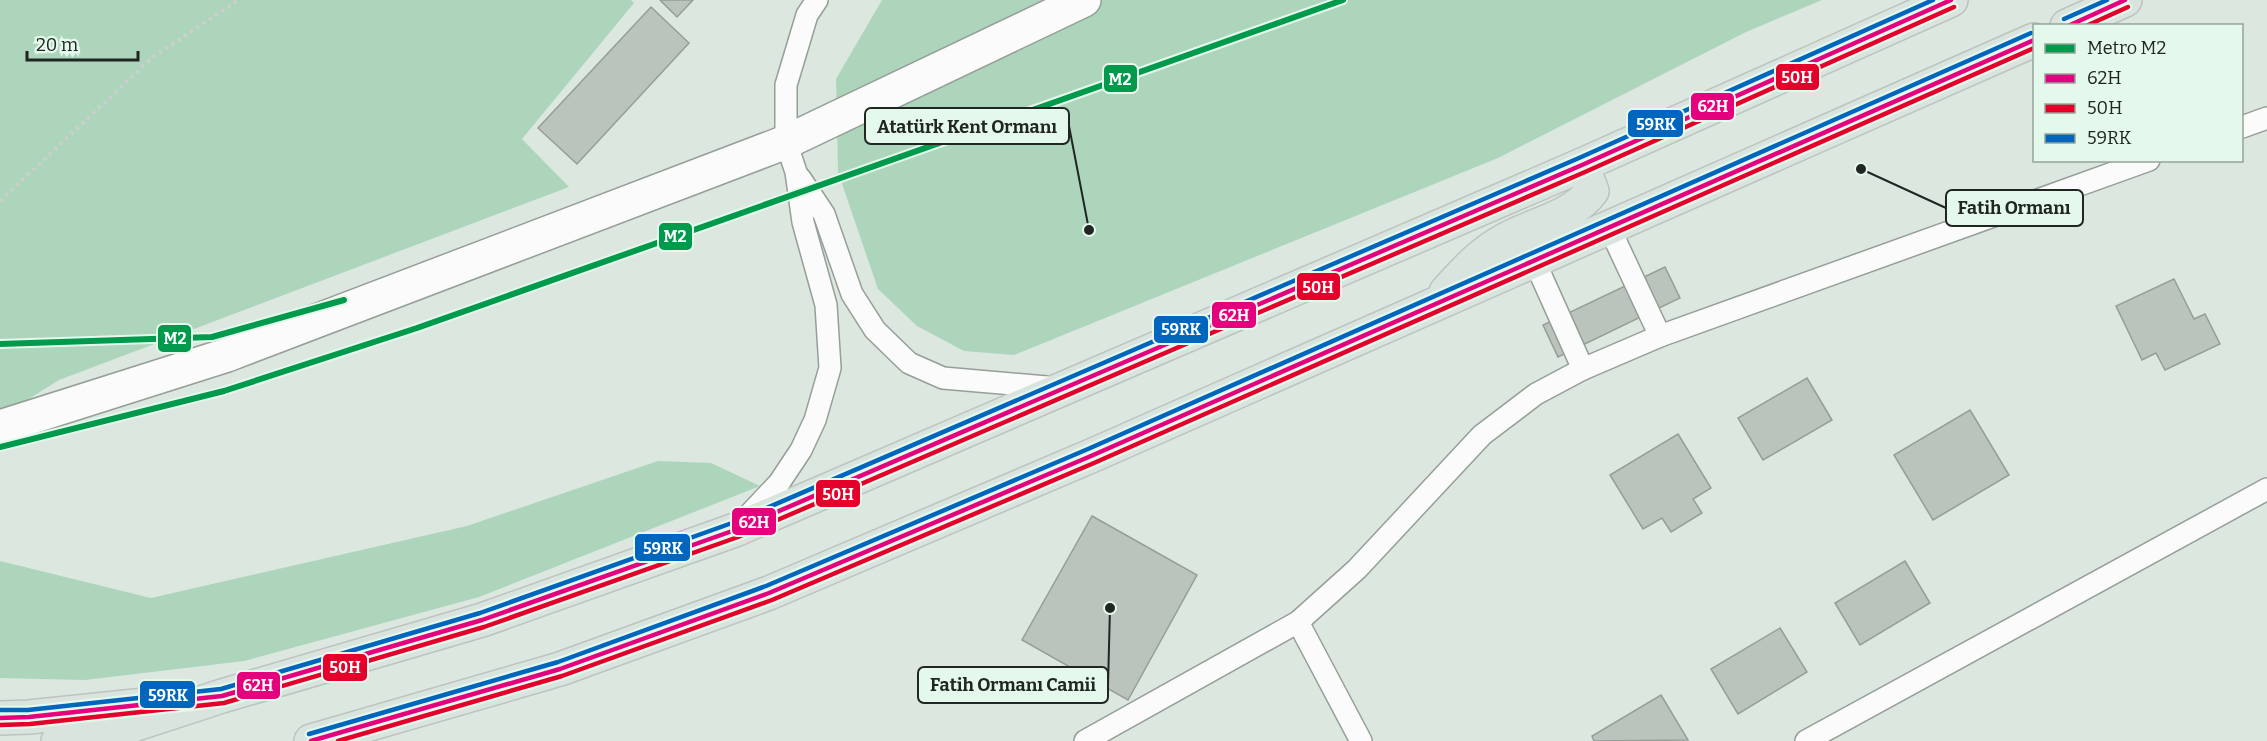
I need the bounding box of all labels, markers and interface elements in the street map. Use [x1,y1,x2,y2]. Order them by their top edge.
scale bar [27,24,138,62]
legend [2033,24,2243,162]
text: 20 m [36,34,78,56]
text: Metro M2 [2087,37,2166,59]
line badge: 50H [1775,63,1820,91]
line badge: M2 [1103,64,1138,93]
text: 62H [2087,67,2122,89]
text: 50H [1781,68,1813,87]
text: M2 [1109,70,1131,89]
line badge: 62H [1690,92,1735,121]
text: 62H [1698,97,1729,116]
text: 50H [2087,97,2122,119]
callout: Atatürk Kent Ormanı [865,108,1069,144]
line badge: 59RK [1627,109,1684,138]
text: 59RK [1636,115,1677,134]
text: Atatürk Kent Ormanı [877,116,1057,138]
text: 59RK [2087,127,2132,149]
callout: Fatih Ormanı [1946,190,2083,226]
text: Fatih Ormanı [1957,197,2071,219]
line badge: M2 [658,222,693,251]
text: M2 [664,227,686,246]
line badge: 50H [1296,272,1341,301]
text: 50H [1302,278,1334,297]
line badge: 62H [1211,301,1257,329]
text: 62H [1219,306,1250,325]
line badge: 59RK [1153,315,1209,344]
text: 59RK [1161,320,1202,339]
line badge: M2 [157,324,192,353]
text: M2 [164,329,186,348]
line badge: 50H [815,479,861,508]
text: 50H [822,485,854,504]
line badge: 62H [731,507,777,536]
text: 62H [739,513,770,532]
line badge: 59RK [634,533,691,562]
text: 59RK [643,539,684,558]
line badge: 50H [322,653,368,682]
text: 50H [329,658,361,677]
callout: Fatih Ormanı Camii [918,667,1108,703]
line badge: 62H [236,671,281,700]
text: Fatih Ormanı Camii [930,674,1096,696]
text: 62H [243,676,274,695]
line badge: 59RK [139,680,196,709]
text: 59RK [148,686,189,705]

